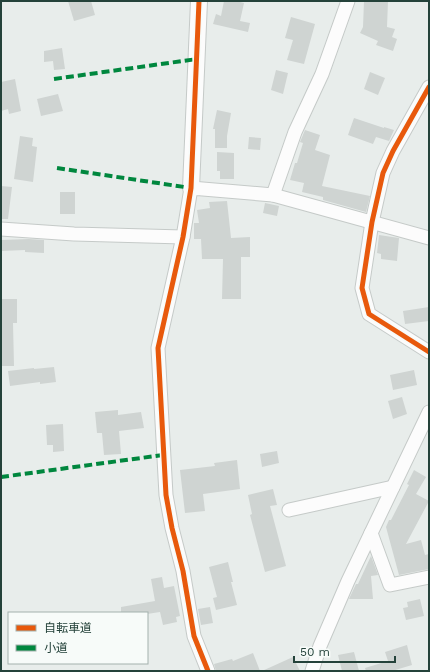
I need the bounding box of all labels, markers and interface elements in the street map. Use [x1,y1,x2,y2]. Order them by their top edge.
legend [8,612,148,664]
text: 自転車道 [44,621,92,635]
scale bar [294,638,395,664]
text: 小道 [44,641,68,655]
text: 50 m [300,645,330,659]

